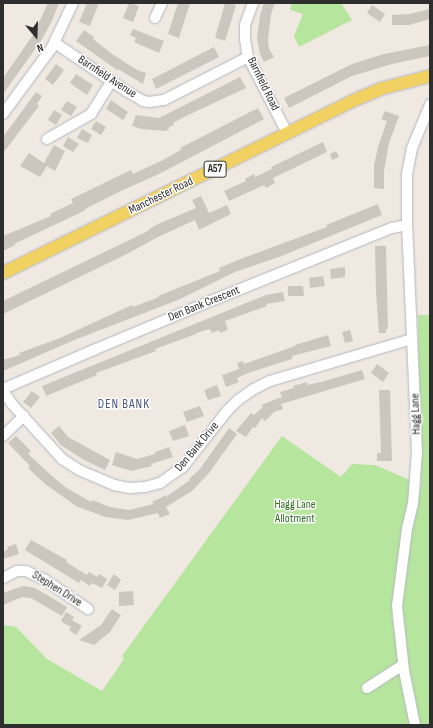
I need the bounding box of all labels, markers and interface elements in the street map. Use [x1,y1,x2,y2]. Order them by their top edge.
north arrow [16,16,56,56]
text: N [35,41,45,55]
street label: Barnfield Avenue [75,53,139,101]
street label: Barnfield Road [244,55,282,113]
road number: A57 [203,160,227,178]
street label: Manchester Road [127,174,195,218]
street label: Den Bank Crescent [166,283,242,325]
street label: Hagg Lane [408,393,424,435]
district label: DEN BANK [98,396,150,412]
street label: Den Bank Drive [172,419,222,475]
park label: Hagg Lane Allotment [274,498,316,526]
street label: Stephen Drive [29,568,85,610]

